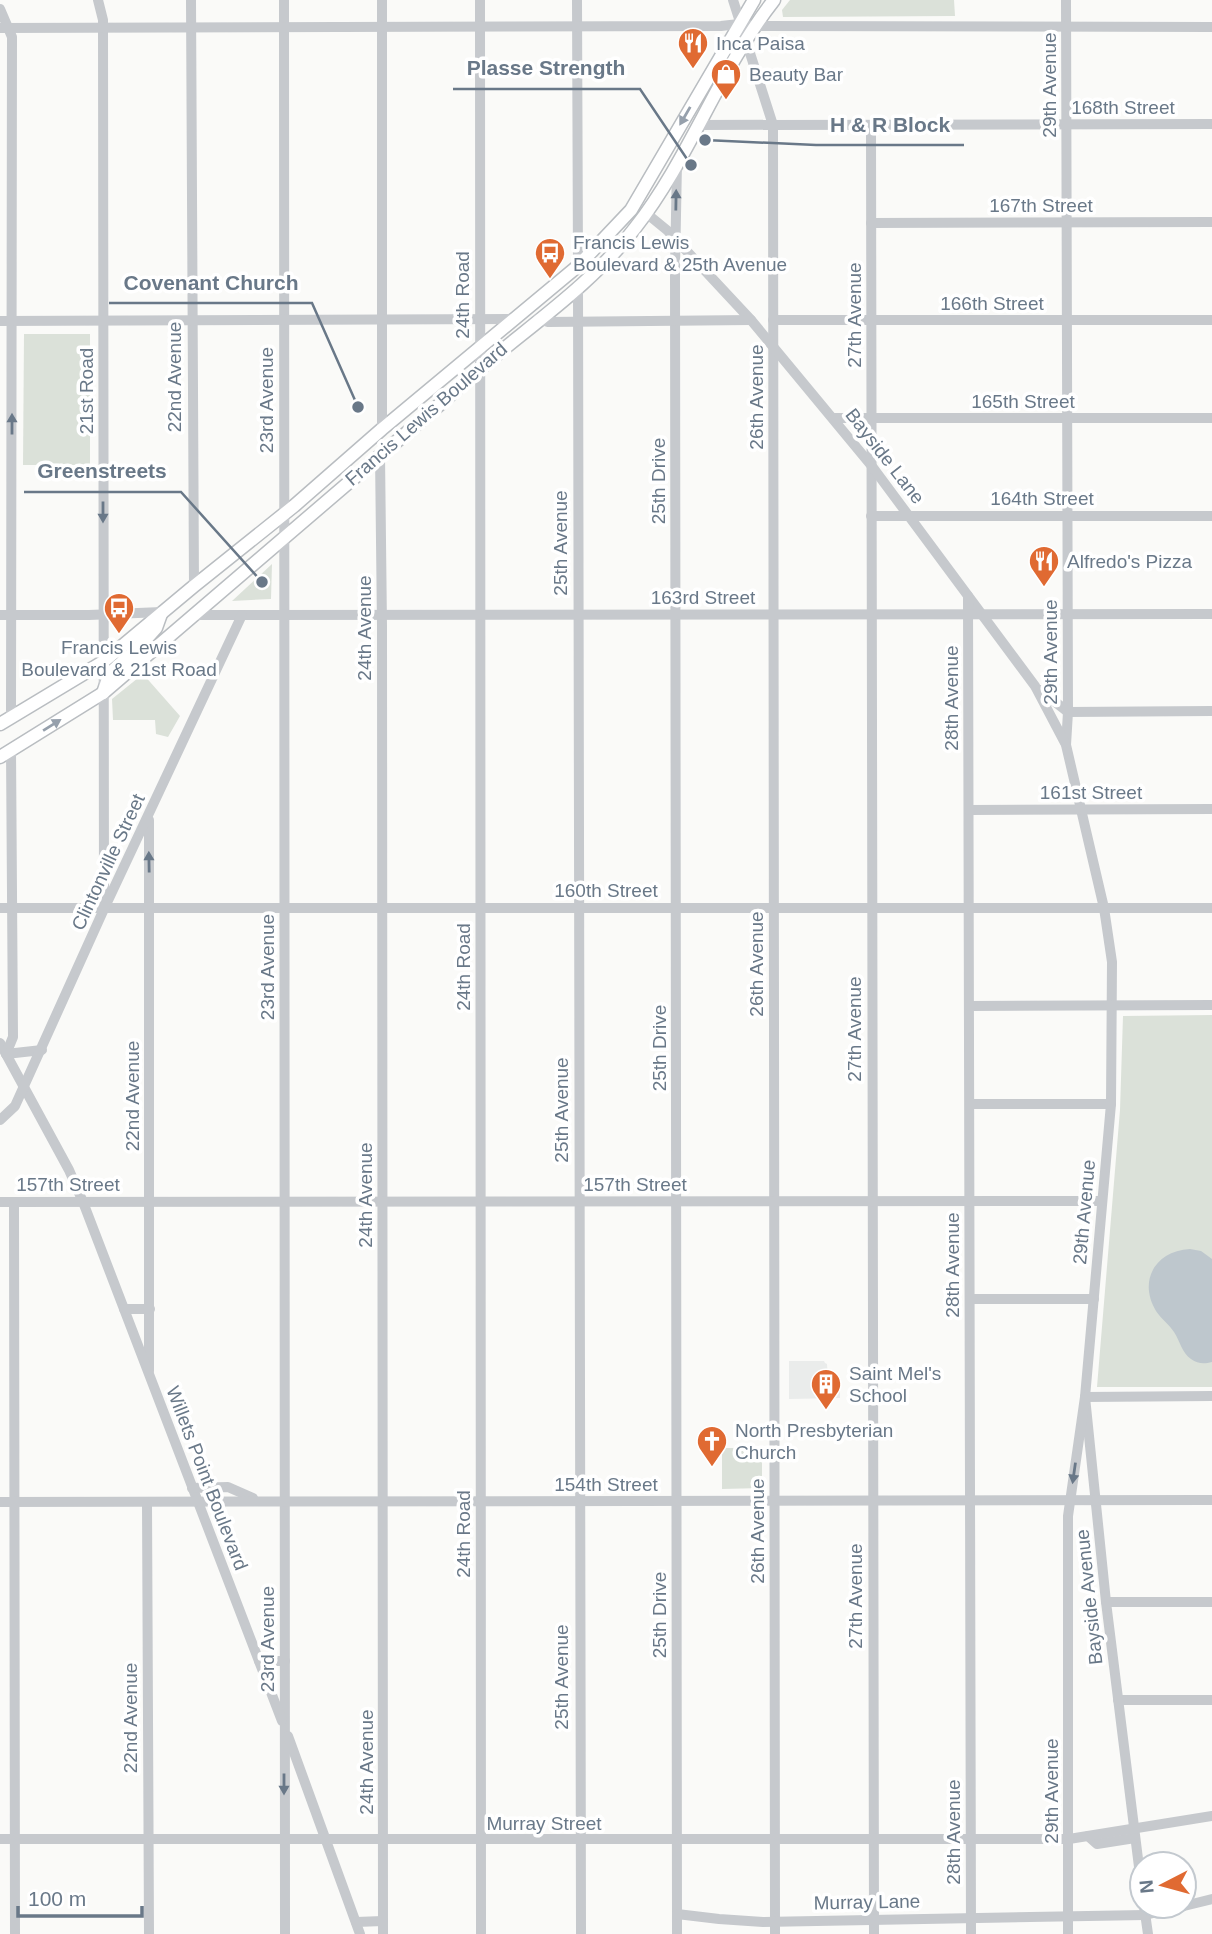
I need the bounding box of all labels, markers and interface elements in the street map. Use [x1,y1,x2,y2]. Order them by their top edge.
restaurant icon: Inca Paisa [676,26,710,70]
street label: 29th Avenue [1039,32,1060,138]
place label: Inca Paisa [716,33,805,54]
callout: Plasse Strength [453,47,640,89]
text: Plasse Strength [467,56,625,79]
shop icon: Beauty Bar [709,57,743,101]
place label: Beauty Bar [749,64,844,85]
street label: 168th Street [1071,97,1175,118]
callout: H & R Block [816,103,964,145]
one-way arrow [679,106,691,126]
text: H & R Block [830,113,950,136]
one-way arrow [670,189,682,211]
street label: 167th Street [989,195,1093,216]
place label: Francis Lewis Boulevard & 25th Avenue [573,232,787,275]
bus stop icon: Francis Lewis Boulevard & 25th Avenue [533,236,567,280]
street label: 24th Road [452,251,473,339]
callout: Covenant Church [109,261,312,303]
street label: 27th Avenue [844,262,865,368]
text: Covenant Church [123,271,299,294]
street label: 166th Street [940,293,1044,314]
street label: 22nd Avenue [164,322,185,432]
street label: Francis Lewis Boulevard [341,338,511,490]
street label: 26th Avenue [746,344,767,450]
street label: 23rd Avenue [256,347,277,453]
street label: 21st Road [76,348,97,434]
street label: 165th Street [971,391,1075,412]
street label: Bayside Lane [841,404,929,508]
one-way arrow [6,413,18,435]
street label: 25th Drive [648,438,669,524]
callout: Greenstreets [24,450,181,492]
text: Greenstreets [37,459,167,482]
street label: 164th Street [990,488,1094,509]
street label: 25th Avenue [550,490,571,596]
one-way arrow [97,501,109,523]
restaurant icon: Alfredo's Pizza [1027,544,1061,588]
place label: Alfredo's Pizza [1067,551,1193,572]
street label: 24th Avenue [354,575,375,681]
street label: 163rd Street [651,587,756,608]
bus stop icon: Francis Lewis Boulevard & 21st Road [102,591,136,635]
street label: 29th Avenue [1040,599,1061,705]
place label: Francis Lewis Boulevard & 21st Road [21,637,217,680]
street label: 28th Avenue [941,645,962,751]
one-way arrow [42,719,61,732]
street label: 161st Street [1040,782,1143,803]
street label: Clintonville Street [67,790,149,933]
one-way arrow [143,851,155,873]
street label: 160th Street [554,880,658,901]
street label: 26th Avenue [746,911,767,1017]
street label: 23rd Avenue [257,914,278,1020]
street label: 24th Road [453,923,474,1011]
street label: 27th Avenue [844,976,865,1082]
street label: 25th Drive [649,1005,670,1091]
street label: 22nd Avenue [122,1041,143,1151]
street label: 25th Avenue [551,1057,572,1163]
street label: 24th Avenue [355,1142,376,1248]
street label: 29th Avenue [1069,1159,1099,1265]
street label: 157th Street [16,1174,120,1195]
street label: 157th Street [583,1174,687,1195]
street label: 28th Avenue [942,1212,963,1318]
place label: Saint Mel's School [849,1363,941,1406]
building icon: Saint Mel's School [809,1367,843,1411]
street label: Willets Point Boulevard [162,1383,252,1573]
place label: North Presbyterian Church [735,1420,893,1463]
church icon: North Presbyterian Church [695,1424,729,1468]
one-way arrow [1068,1462,1079,1484]
street label: 154th Street [554,1474,658,1495]
street label: 26th Avenue [747,1478,768,1584]
street label: 24th Road [453,1490,474,1578]
street label: Bayside Avenue [1071,1528,1107,1666]
street label: 27th Avenue [845,1543,866,1649]
street label: 25th Drive [649,1572,670,1658]
street label: 23rd Avenue [257,1586,278,1692]
street label: 25th Avenue [551,1624,572,1730]
street label: 22nd Avenue [120,1663,141,1773]
street label: 24th Avenue [356,1709,377,1815]
street label: 29th Avenue [1041,1738,1062,1844]
one-way arrow [279,1774,290,1796]
street label: 28th Avenue [943,1779,964,1885]
street label: Murray Street [486,1813,602,1834]
north arrow [1128,1850,1198,1920]
scale bar [18,1874,142,1918]
text: N [1135,1879,1158,1895]
text: 100 m [28,1887,86,1910]
street label: Murray Lane [813,1891,921,1913]

